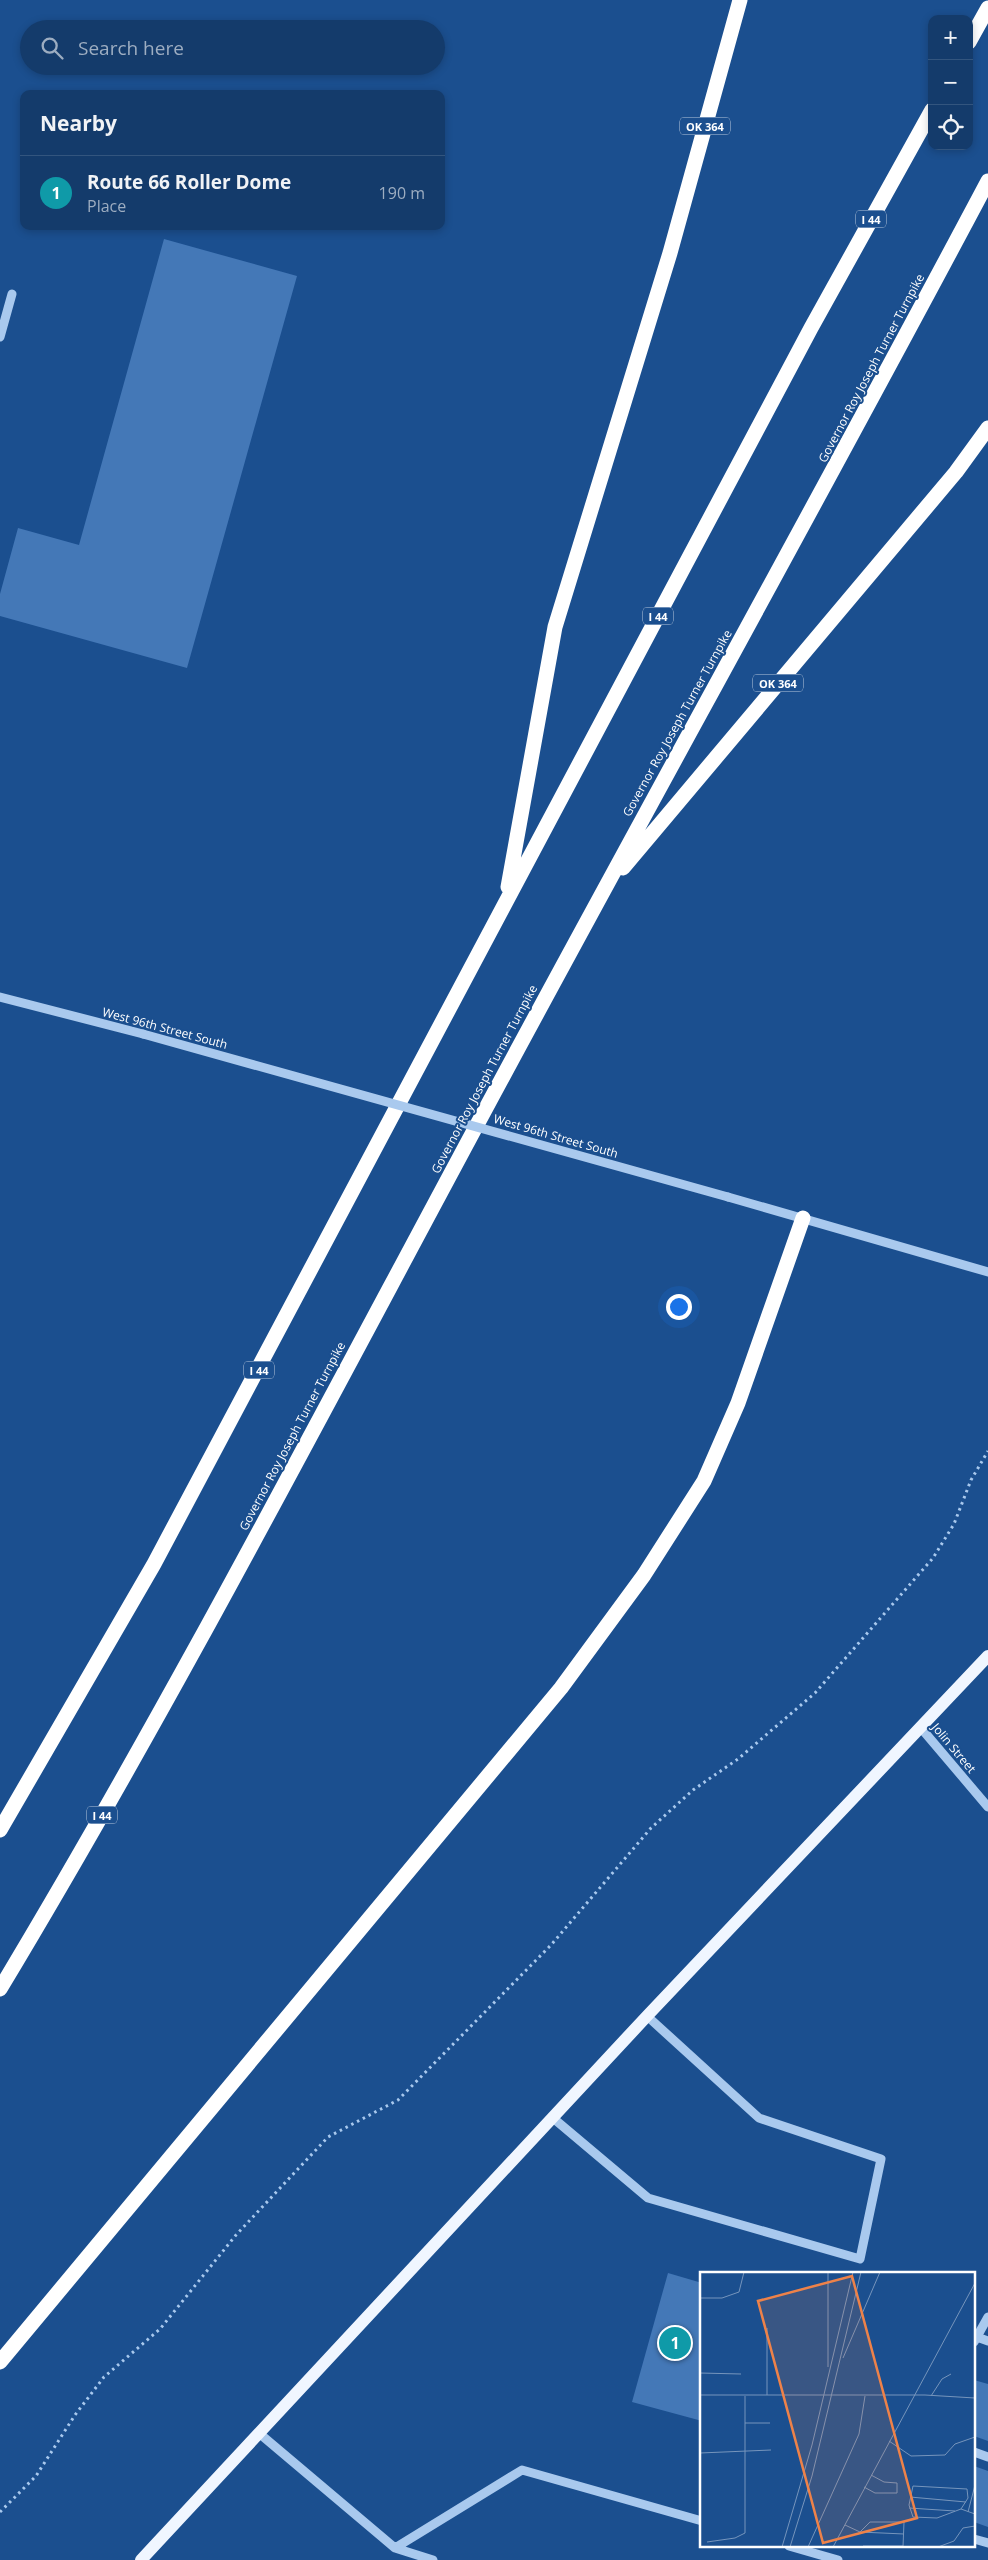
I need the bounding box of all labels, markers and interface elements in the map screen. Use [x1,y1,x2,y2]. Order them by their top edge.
map controls [928,15,973,150]
button: + [928,15,973,60]
search box [20,20,445,75]
icon: search [38,34,66,62]
text: Search here [78,35,184,61]
button: − [928,60,973,105]
button: locate [928,105,973,150]
text: Nearby [40,109,117,137]
road number: OK 364 [680,118,730,134]
text: Route 66 Roller Dome [87,169,291,195]
text: 1 [51,182,61,204]
text: 190 m [379,182,425,204]
text: Place [87,195,126,217]
road number: I 44 [856,210,886,228]
street label: Governor Roy Joseph Turner Turnpike [814,271,928,465]
road number: I 44 [643,608,673,624]
street label: Governor Roy Joseph Turner Turnpike [618,626,736,820]
road number: OK 364 [753,674,803,691]
street label: Governor Roy Joseph Turner Turnpike [427,982,541,1176]
street label: West 96th Street South [101,1003,229,1053]
street label: West 96th Street South [492,1110,620,1162]
your location [666,1294,692,1320]
street label: Governor Roy Joseph Turner Turnpike [235,1339,349,1533]
road number: I 44 [244,1362,274,1378]
street label: Jolin Street [927,1719,980,1777]
road number: I 44 [87,1806,117,1824]
inset map [700,2272,976,2548]
pin: 1 [659,2324,691,2362]

